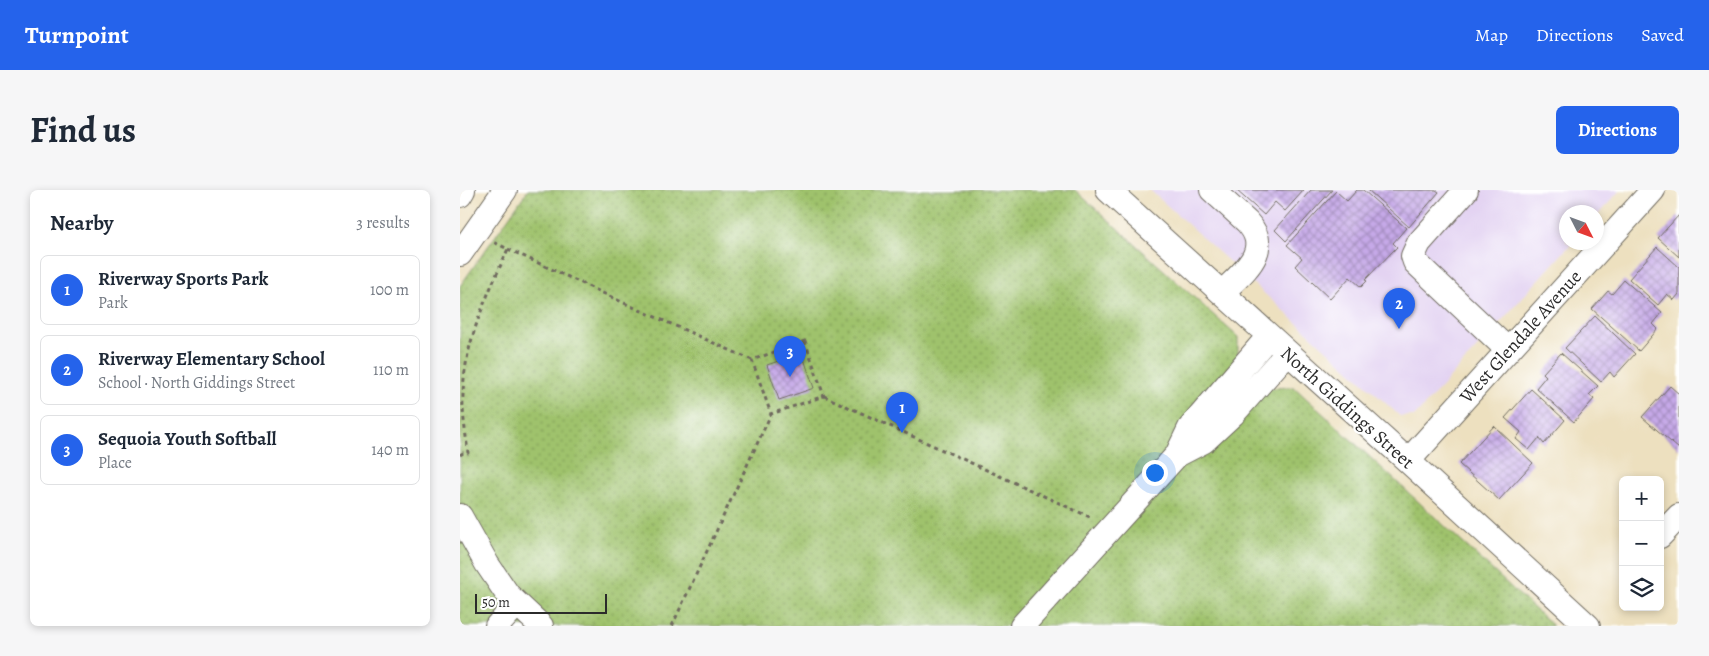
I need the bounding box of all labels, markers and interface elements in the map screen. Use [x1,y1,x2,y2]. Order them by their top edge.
text: Turnpoint [25,19,129,51]
text: Map [1475,23,1508,47]
text: Directions [1536,23,1613,47]
text: Saved [1641,23,1684,47]
text: Find us [30,106,136,154]
button: Directions [1556,106,1679,154]
north arrow [1559,205,1604,250]
text: Nearby [50,209,113,237]
text: 3 results [356,212,410,234]
street label: West Glendale Avenue [1453,264,1588,410]
text: Riverway Sports Park [98,266,268,292]
text: 1 [64,279,70,301]
text: 100 m [370,279,409,301]
pin: 2 [1383,288,1415,329]
text: Park [98,292,128,314]
pin: 3 [774,336,806,377]
street label: North Giddings Street [1275,341,1420,475]
text: Riverway Elementary School [98,346,325,372]
text: 2 [63,359,71,381]
text: 110 m [373,359,409,381]
text: School · North Giddings Street [98,372,295,394]
pin: 1 [886,392,918,433]
text: Sequoia Youth Softball [98,426,276,452]
text: 3 [64,439,70,461]
text: 140 m [371,439,409,461]
text: Place [98,452,132,474]
your location [1142,460,1168,486]
map controls [1619,476,1664,611]
button: + [1619,476,1664,521]
button: − [1619,521,1664,566]
button: layers [1619,566,1664,611]
scale bar [475,591,608,614]
text: 50 m [482,593,510,612]

